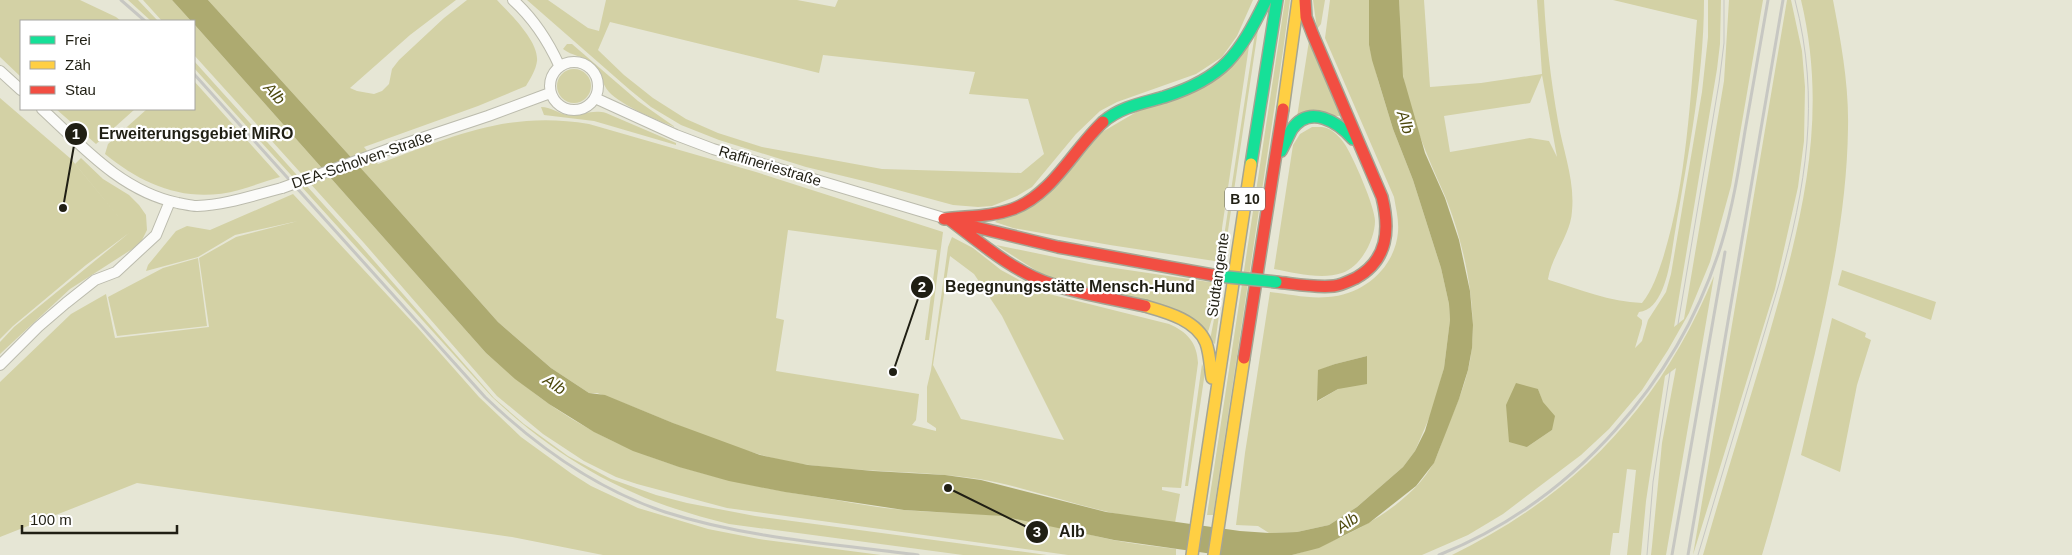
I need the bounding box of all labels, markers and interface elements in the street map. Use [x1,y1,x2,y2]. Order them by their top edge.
legend [20,20,195,110]
text: Frei [65,31,91,48]
text: Zäh [65,56,91,73]
water label: Alb [260,78,289,108]
text: Stau [65,81,96,98]
water label: Alb [1394,108,1417,136]
callout: Erweiterungsgebiet MiRO [63,118,303,149]
text: 1 [72,125,80,142]
text: Erweiterungsgebiet MiRO [99,125,293,142]
street label: DEA-Scholven-Straße [289,127,434,192]
street label: Raffineriestraße [717,142,824,189]
road number: B 10 [1225,188,1265,210]
street label: Südtangente [1203,232,1232,318]
callout: Begegnungsstätte Mensch-Hund [910,271,1205,302]
text: 2 [918,278,926,295]
text: Begegnungsstätte Mensch-Hund [945,278,1195,295]
water label: Alb [540,370,569,398]
scale bar [22,502,178,534]
water label: Alb [1332,509,1362,537]
text: 100 m [30,511,72,528]
callout: Alb [1024,516,1095,547]
text: 3 [1033,523,1041,540]
text: Alb [1059,523,1085,540]

